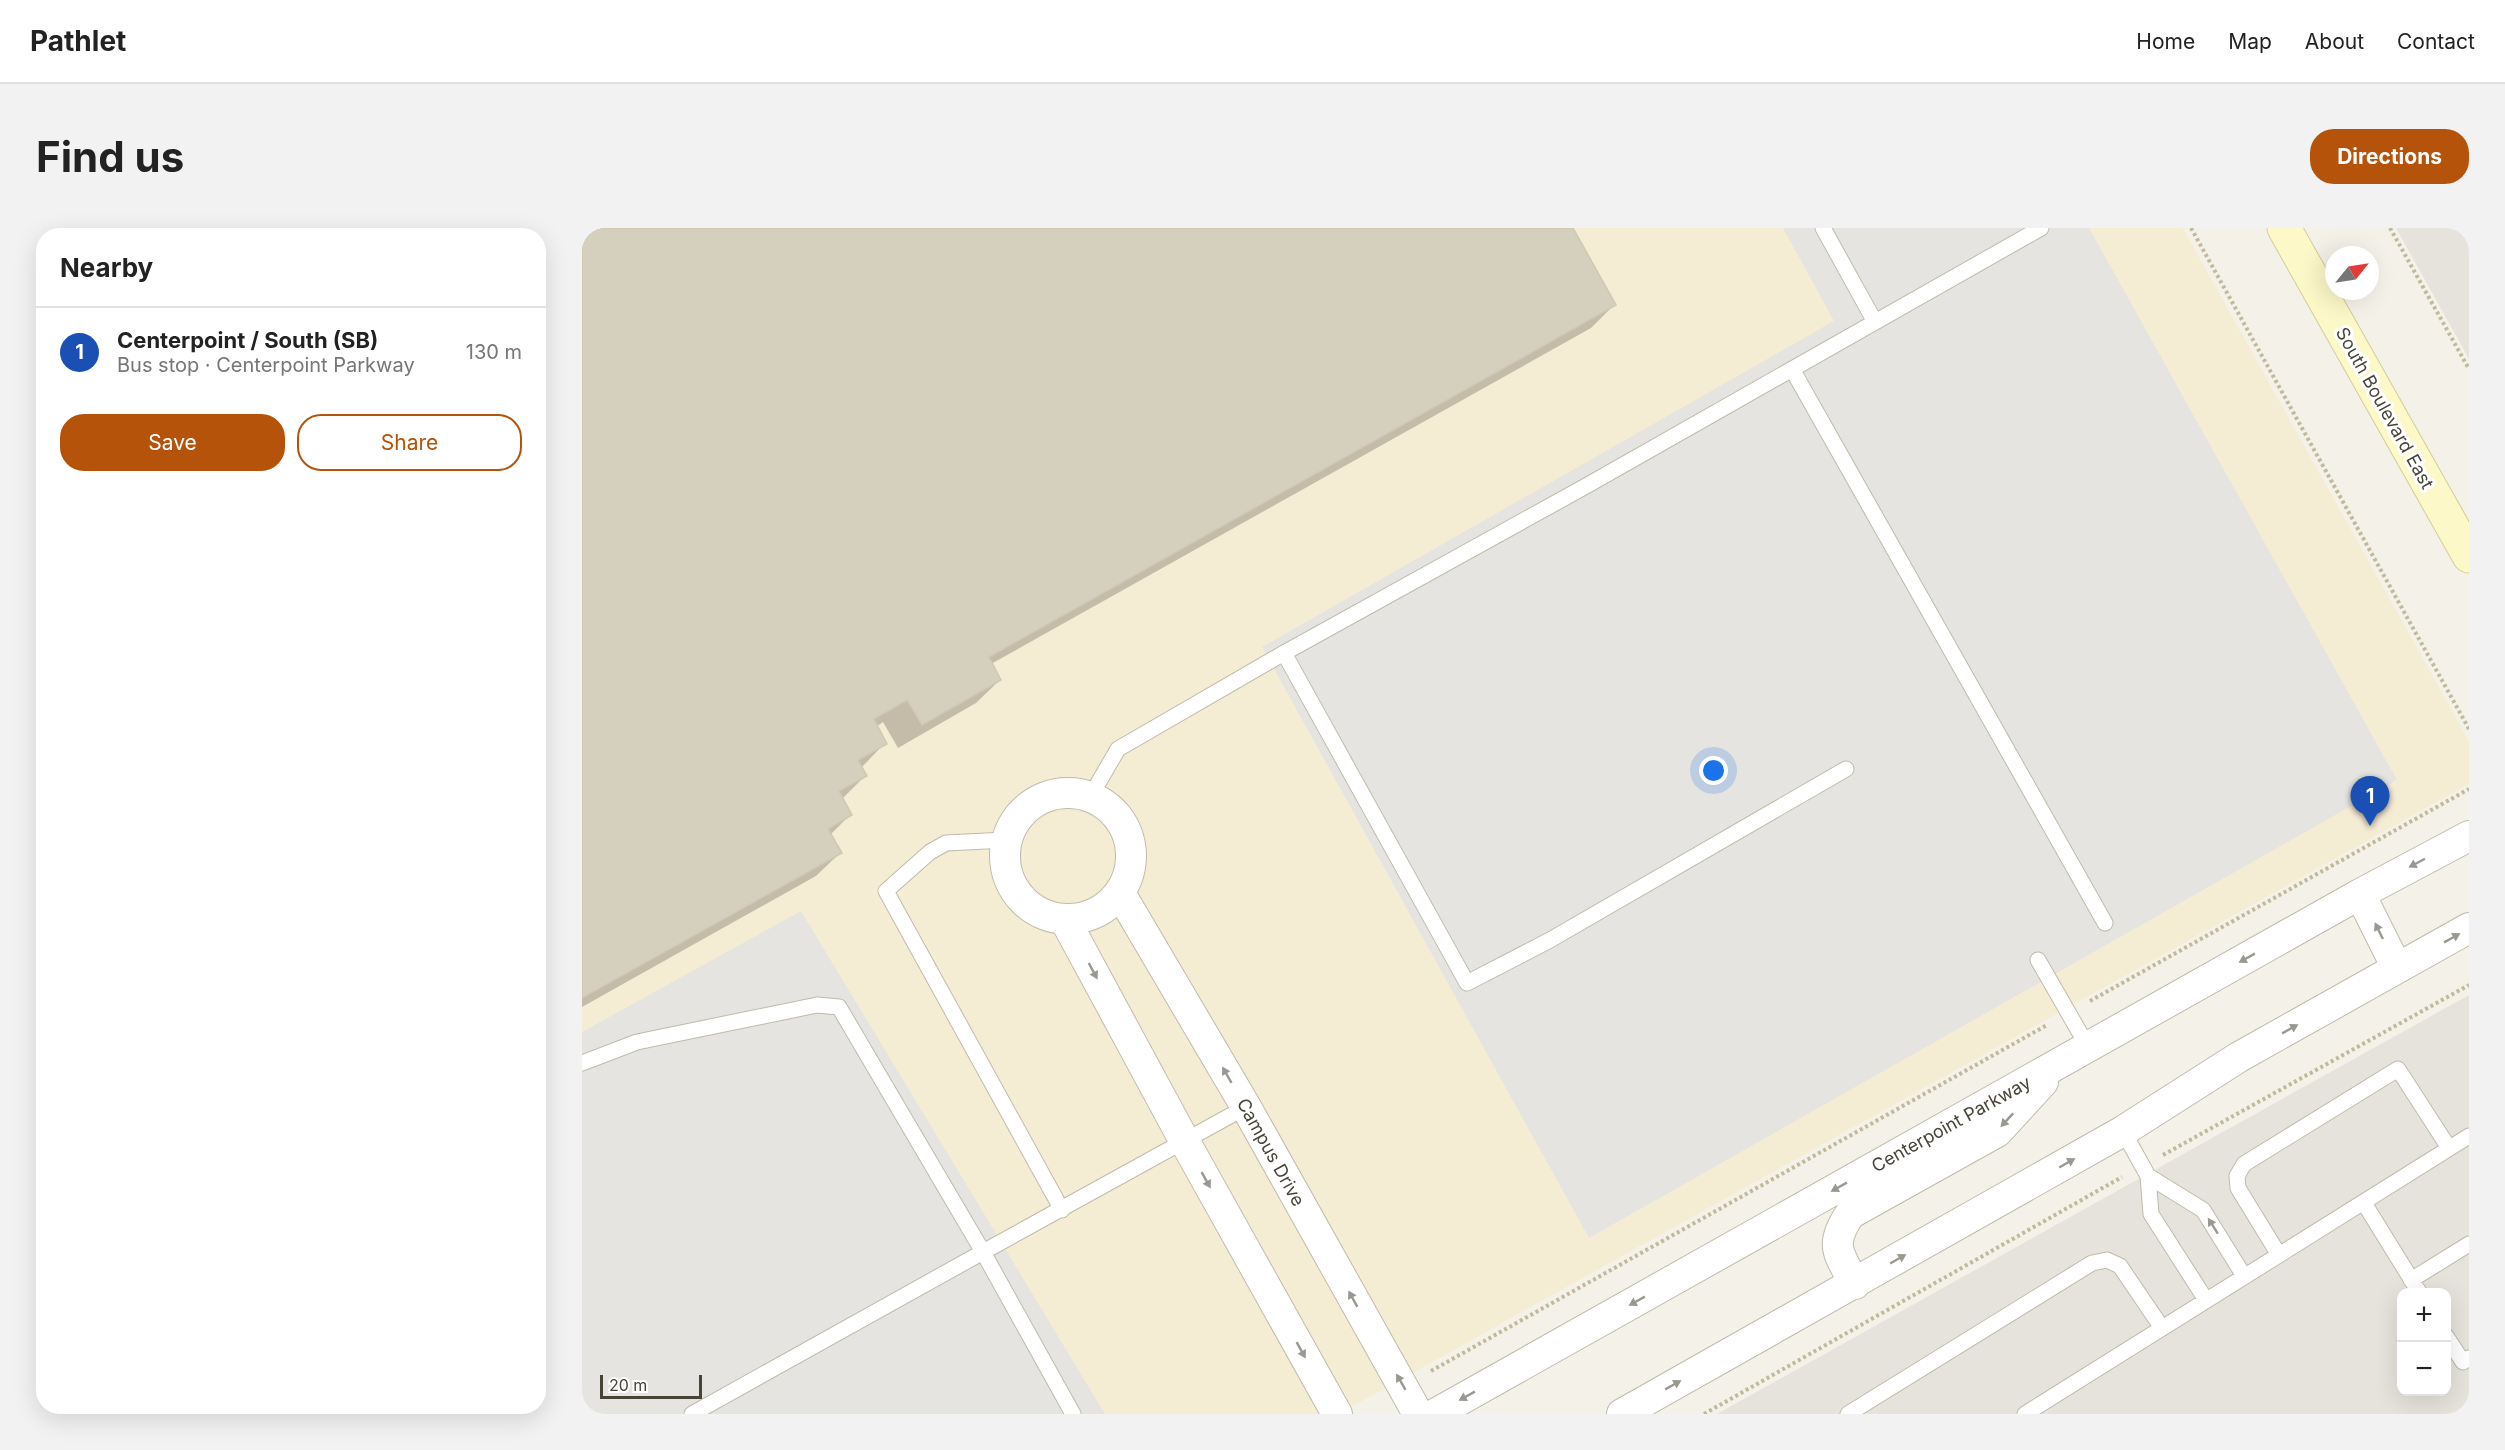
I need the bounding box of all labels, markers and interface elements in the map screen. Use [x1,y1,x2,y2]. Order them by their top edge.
text: Pathlet [30,24,126,58]
text: Home [2136,29,2195,54]
text: Map [2228,29,2272,54]
text: About [2305,29,2364,54]
text: Contact [2397,29,2475,54]
button: Directions [2310,129,2469,184]
text: Find us [36,131,184,182]
north arrow [2325,246,2379,300]
text: Nearby [60,252,153,283]
street label: South Boulevard East [2332,324,2438,492]
text: Centerpoint / South (SB) [117,327,378,353]
text: 1 [75,340,84,364]
text: 130 m [466,340,522,364]
text: Bus stop · Centerpoint Parkway [117,353,415,377]
button: Save [60,414,285,471]
button: Share [297,414,522,471]
your location [1699,756,1728,785]
pin: 1 [2350,776,2390,826]
one-way arrow [2409,859,2426,868]
one-way arrow [2375,922,2384,939]
one-way arrow [2443,933,2460,943]
one-way arrow [2238,953,2255,963]
one-way arrow [1088,963,1098,980]
one-way arrow [2281,1024,2298,1034]
one-way arrow [1222,1066,1232,1083]
street label: Centerpoint Parkway [1868,1072,2034,1176]
street label: Campus Drive [1233,1094,1309,1210]
one-way arrow [2001,1112,2014,1127]
one-way arrow [2059,1158,2076,1168]
one-way arrow [1201,1171,1211,1188]
one-way arrow [1831,1182,1847,1193]
one-way arrow [2207,1219,2219,1235]
one-way arrow [1890,1254,1907,1264]
map controls [2397,1288,2451,1396]
button: + [2397,1288,2451,1342]
one-way arrow [1348,1291,1358,1308]
one-way arrow [1628,1296,1645,1306]
one-way arrow [1296,1341,1306,1358]
button: − [2397,1342,2451,1396]
scale bar [600,1372,702,1400]
one-way arrow [1395,1374,1406,1390]
text: 20 m [609,1375,647,1395]
one-way arrow [1664,1381,1681,1391]
one-way arrow [1458,1391,1475,1401]

